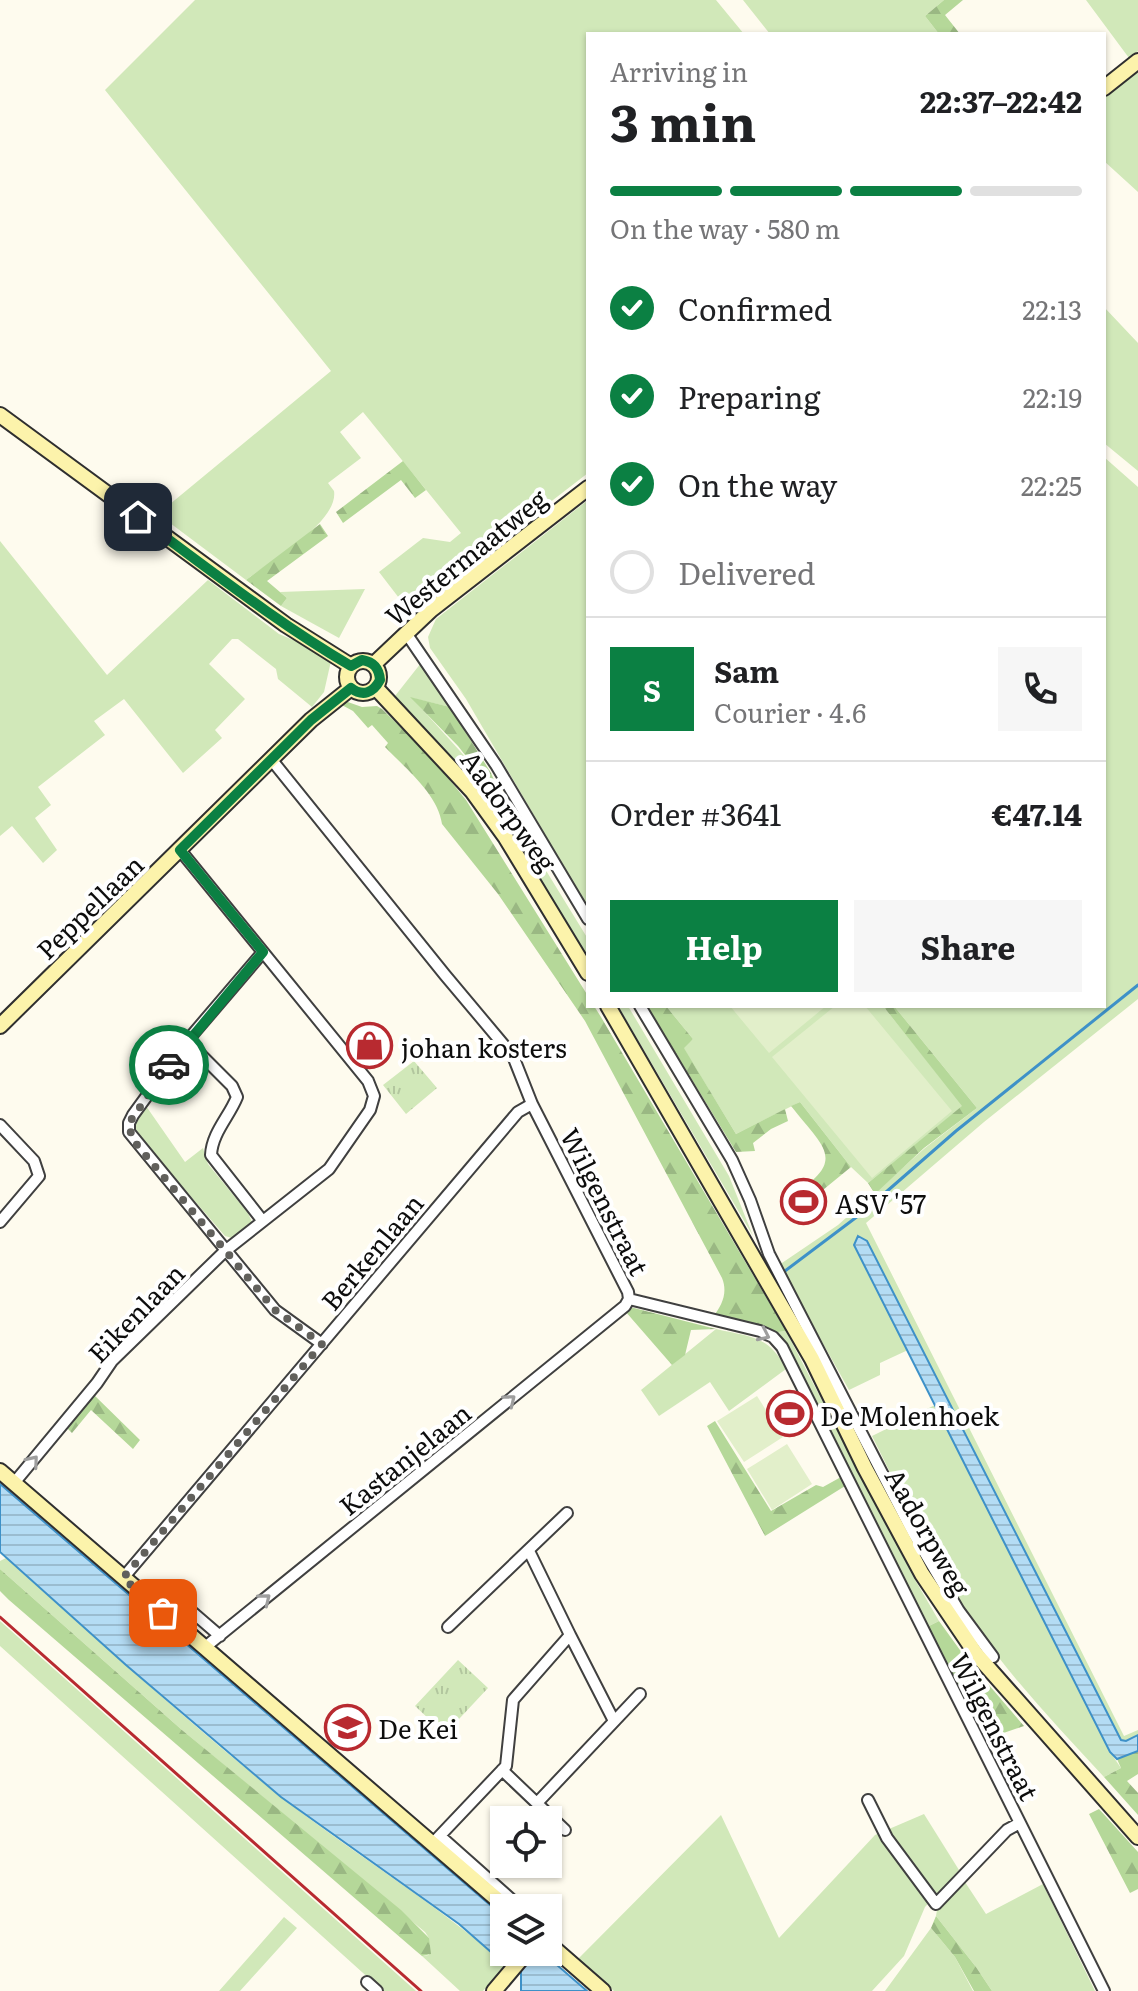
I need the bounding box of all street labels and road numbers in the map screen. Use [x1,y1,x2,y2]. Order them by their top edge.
street label: Westermaatweg [375,478,555,634]
street label: Aadorpweg [453,741,568,879]
street label: Peppellaan [26,845,152,967]
street label: Wilgenstraat [552,1120,660,1282]
street label: Berkenlaan [310,1184,432,1318]
street label: Eikenlaan [78,1254,192,1370]
street label: Kastanjelaan [330,1392,478,1524]
street label: Aadorpweg [877,1460,982,1603]
street label: Wilgenstraat [942,1645,1050,1807]

